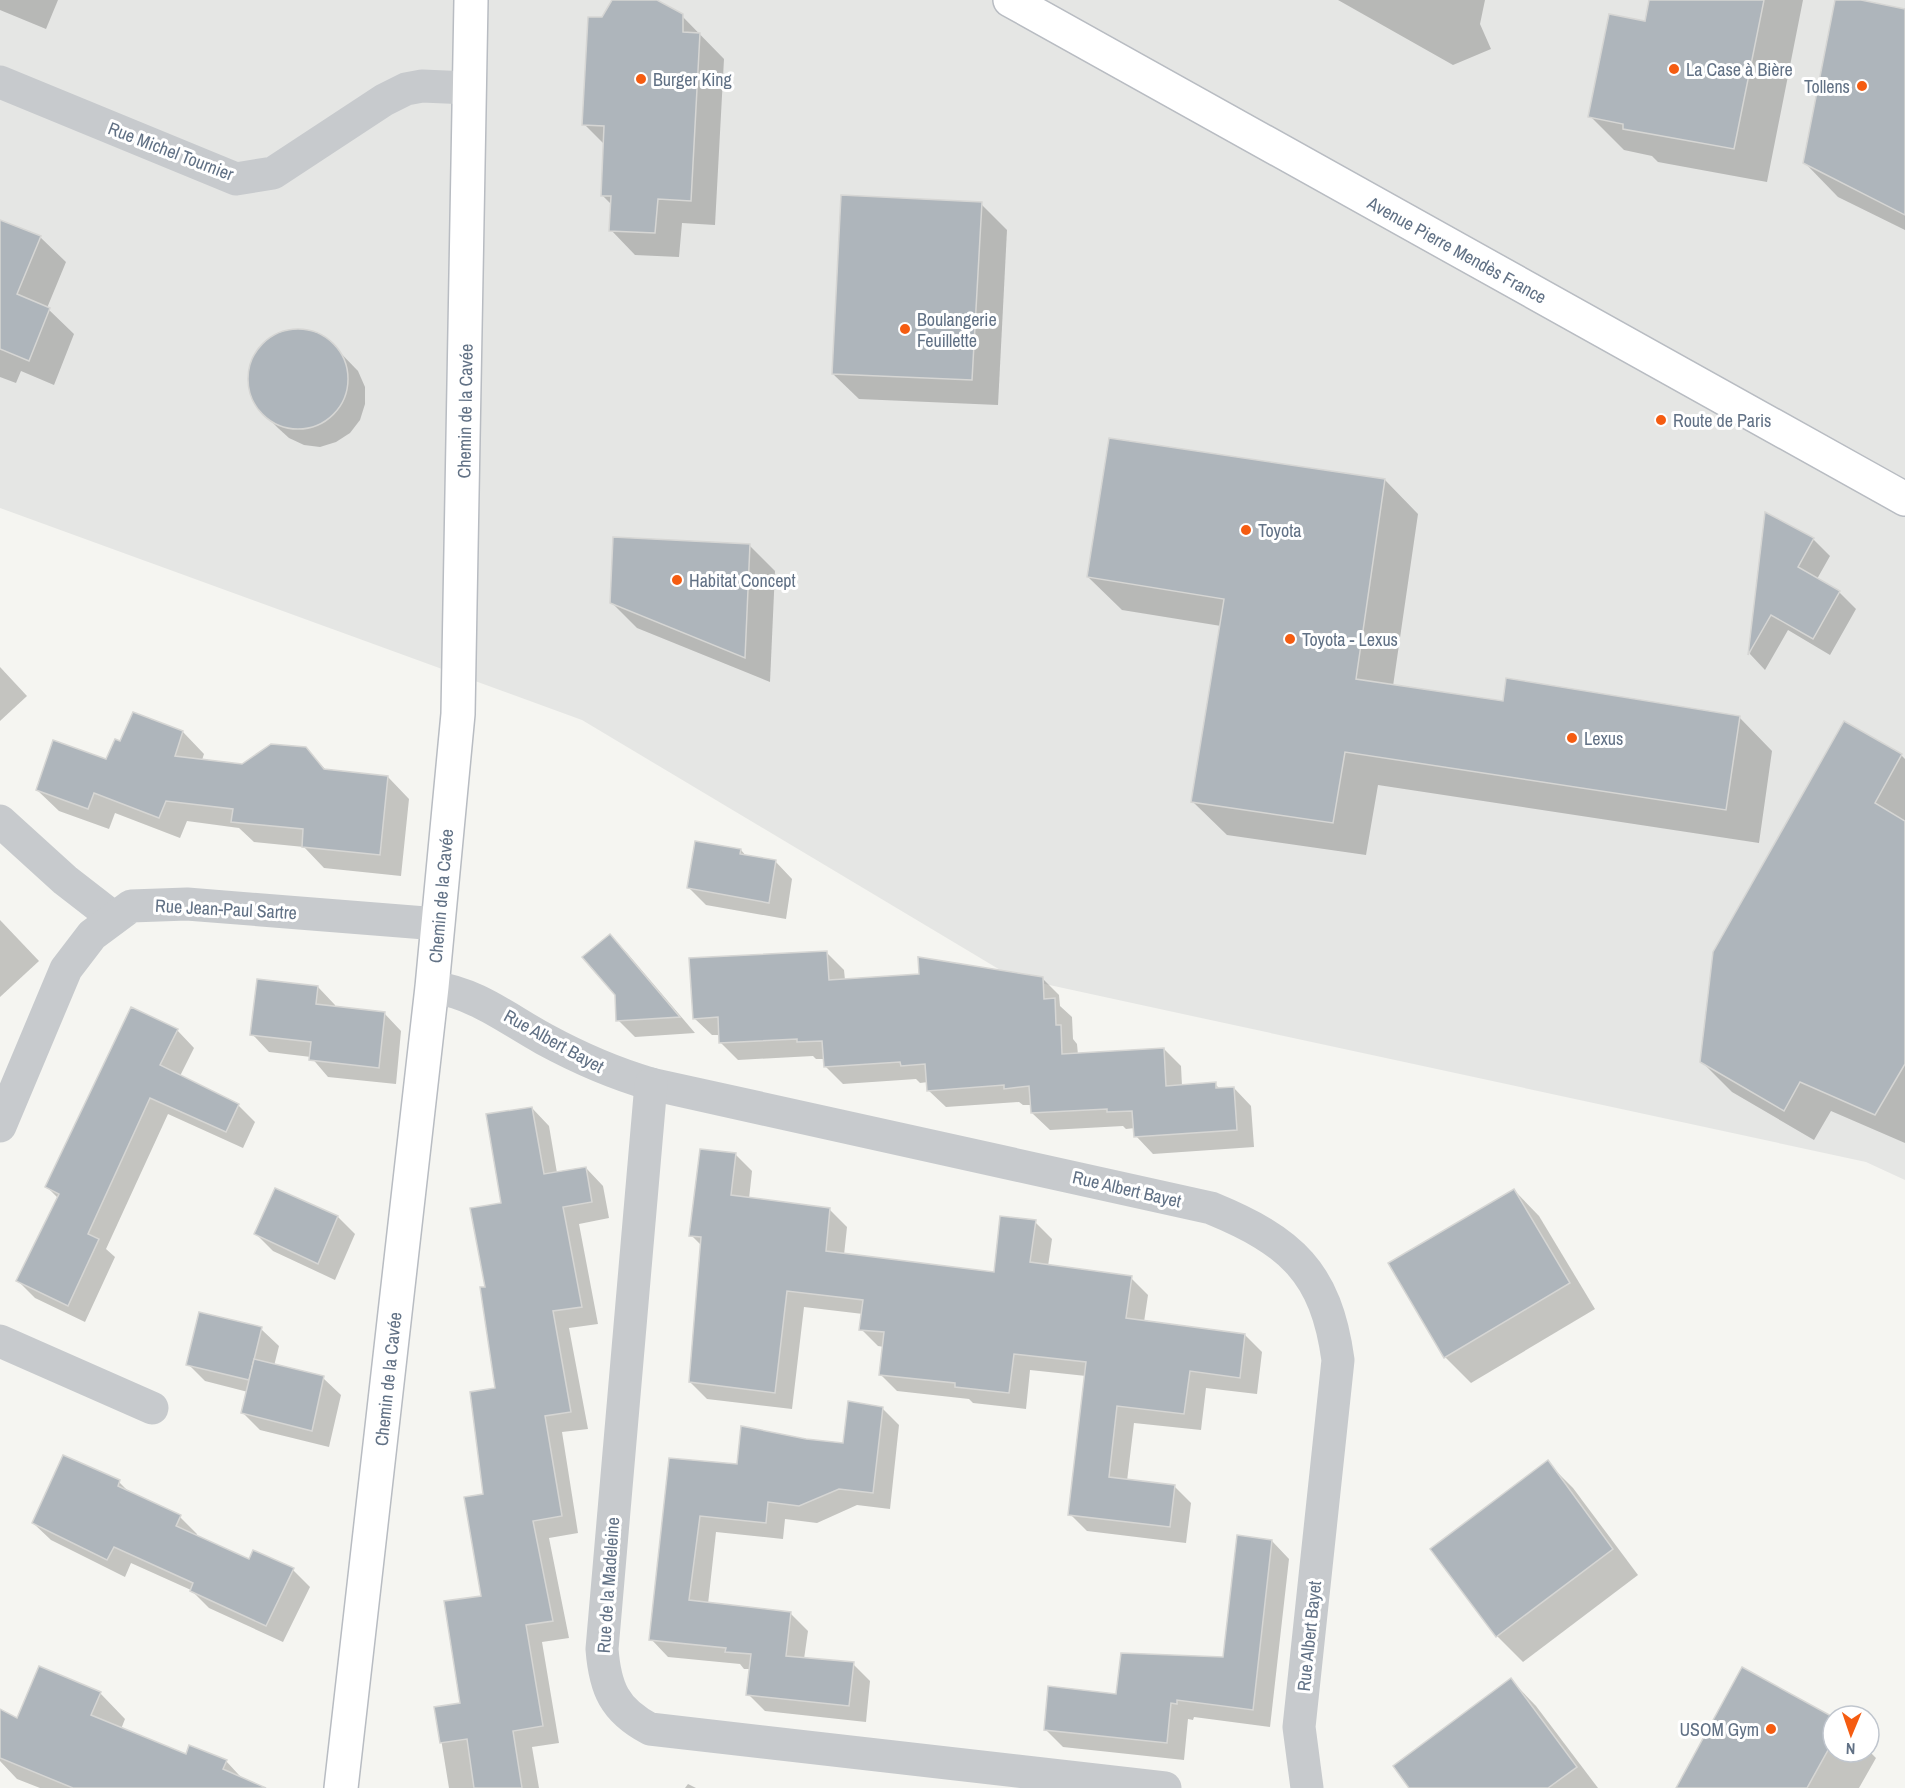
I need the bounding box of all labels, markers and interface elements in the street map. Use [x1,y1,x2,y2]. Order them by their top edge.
place label: La Case à Bière [1686,57,1793,82]
marker: La Case à Bière [1667,62,1681,76]
place label: Burger King [653,67,733,92]
marker: Burger King [634,72,648,86]
place label: Tollens [1804,74,1850,99]
marker: Tollens [1855,79,1869,93]
street label: Rue Michel Tournier [105,116,237,186]
street label: Avenue Pierre Mendès France [1362,190,1551,310]
place label: Boulangerie Feuillette [917,307,997,353]
marker: Boulangerie Feuillette [898,322,912,336]
street label: Chemin de la Cavée [451,344,479,478]
place label: Route de Paris [1673,408,1771,433]
marker: Route de Paris [1654,413,1668,427]
place label: Toyota [1258,518,1302,543]
marker: Toyota [1239,523,1253,537]
place label: Habitat Concept [689,568,796,593]
marker: Habitat Concept [670,573,684,587]
place label: Toyota - Lexus [1302,627,1398,652]
marker: Toyota - Lexus [1283,632,1297,646]
place label: Lexus [1584,726,1623,751]
marker: Lexus [1565,731,1579,745]
street label: Chemin de la Cavée [423,828,459,964]
street label: Rue Jean-Paul Sartre [154,893,298,925]
street label: Rue Albert Bayet [499,1003,609,1079]
street label: Rue Albert Bayet [1070,1164,1184,1214]
street label: Chemin de la Cavée [369,1311,407,1447]
street label: Rue de la Madeleine [591,1516,625,1654]
street label: Rue Albert Bayet [1291,1580,1327,1692]
north arrow [1821,1704,1881,1764]
place label: USOM Gym [1679,1717,1759,1742]
marker: USOM Gym [1764,1722,1778,1736]
text: N [1845,1738,1856,1760]

